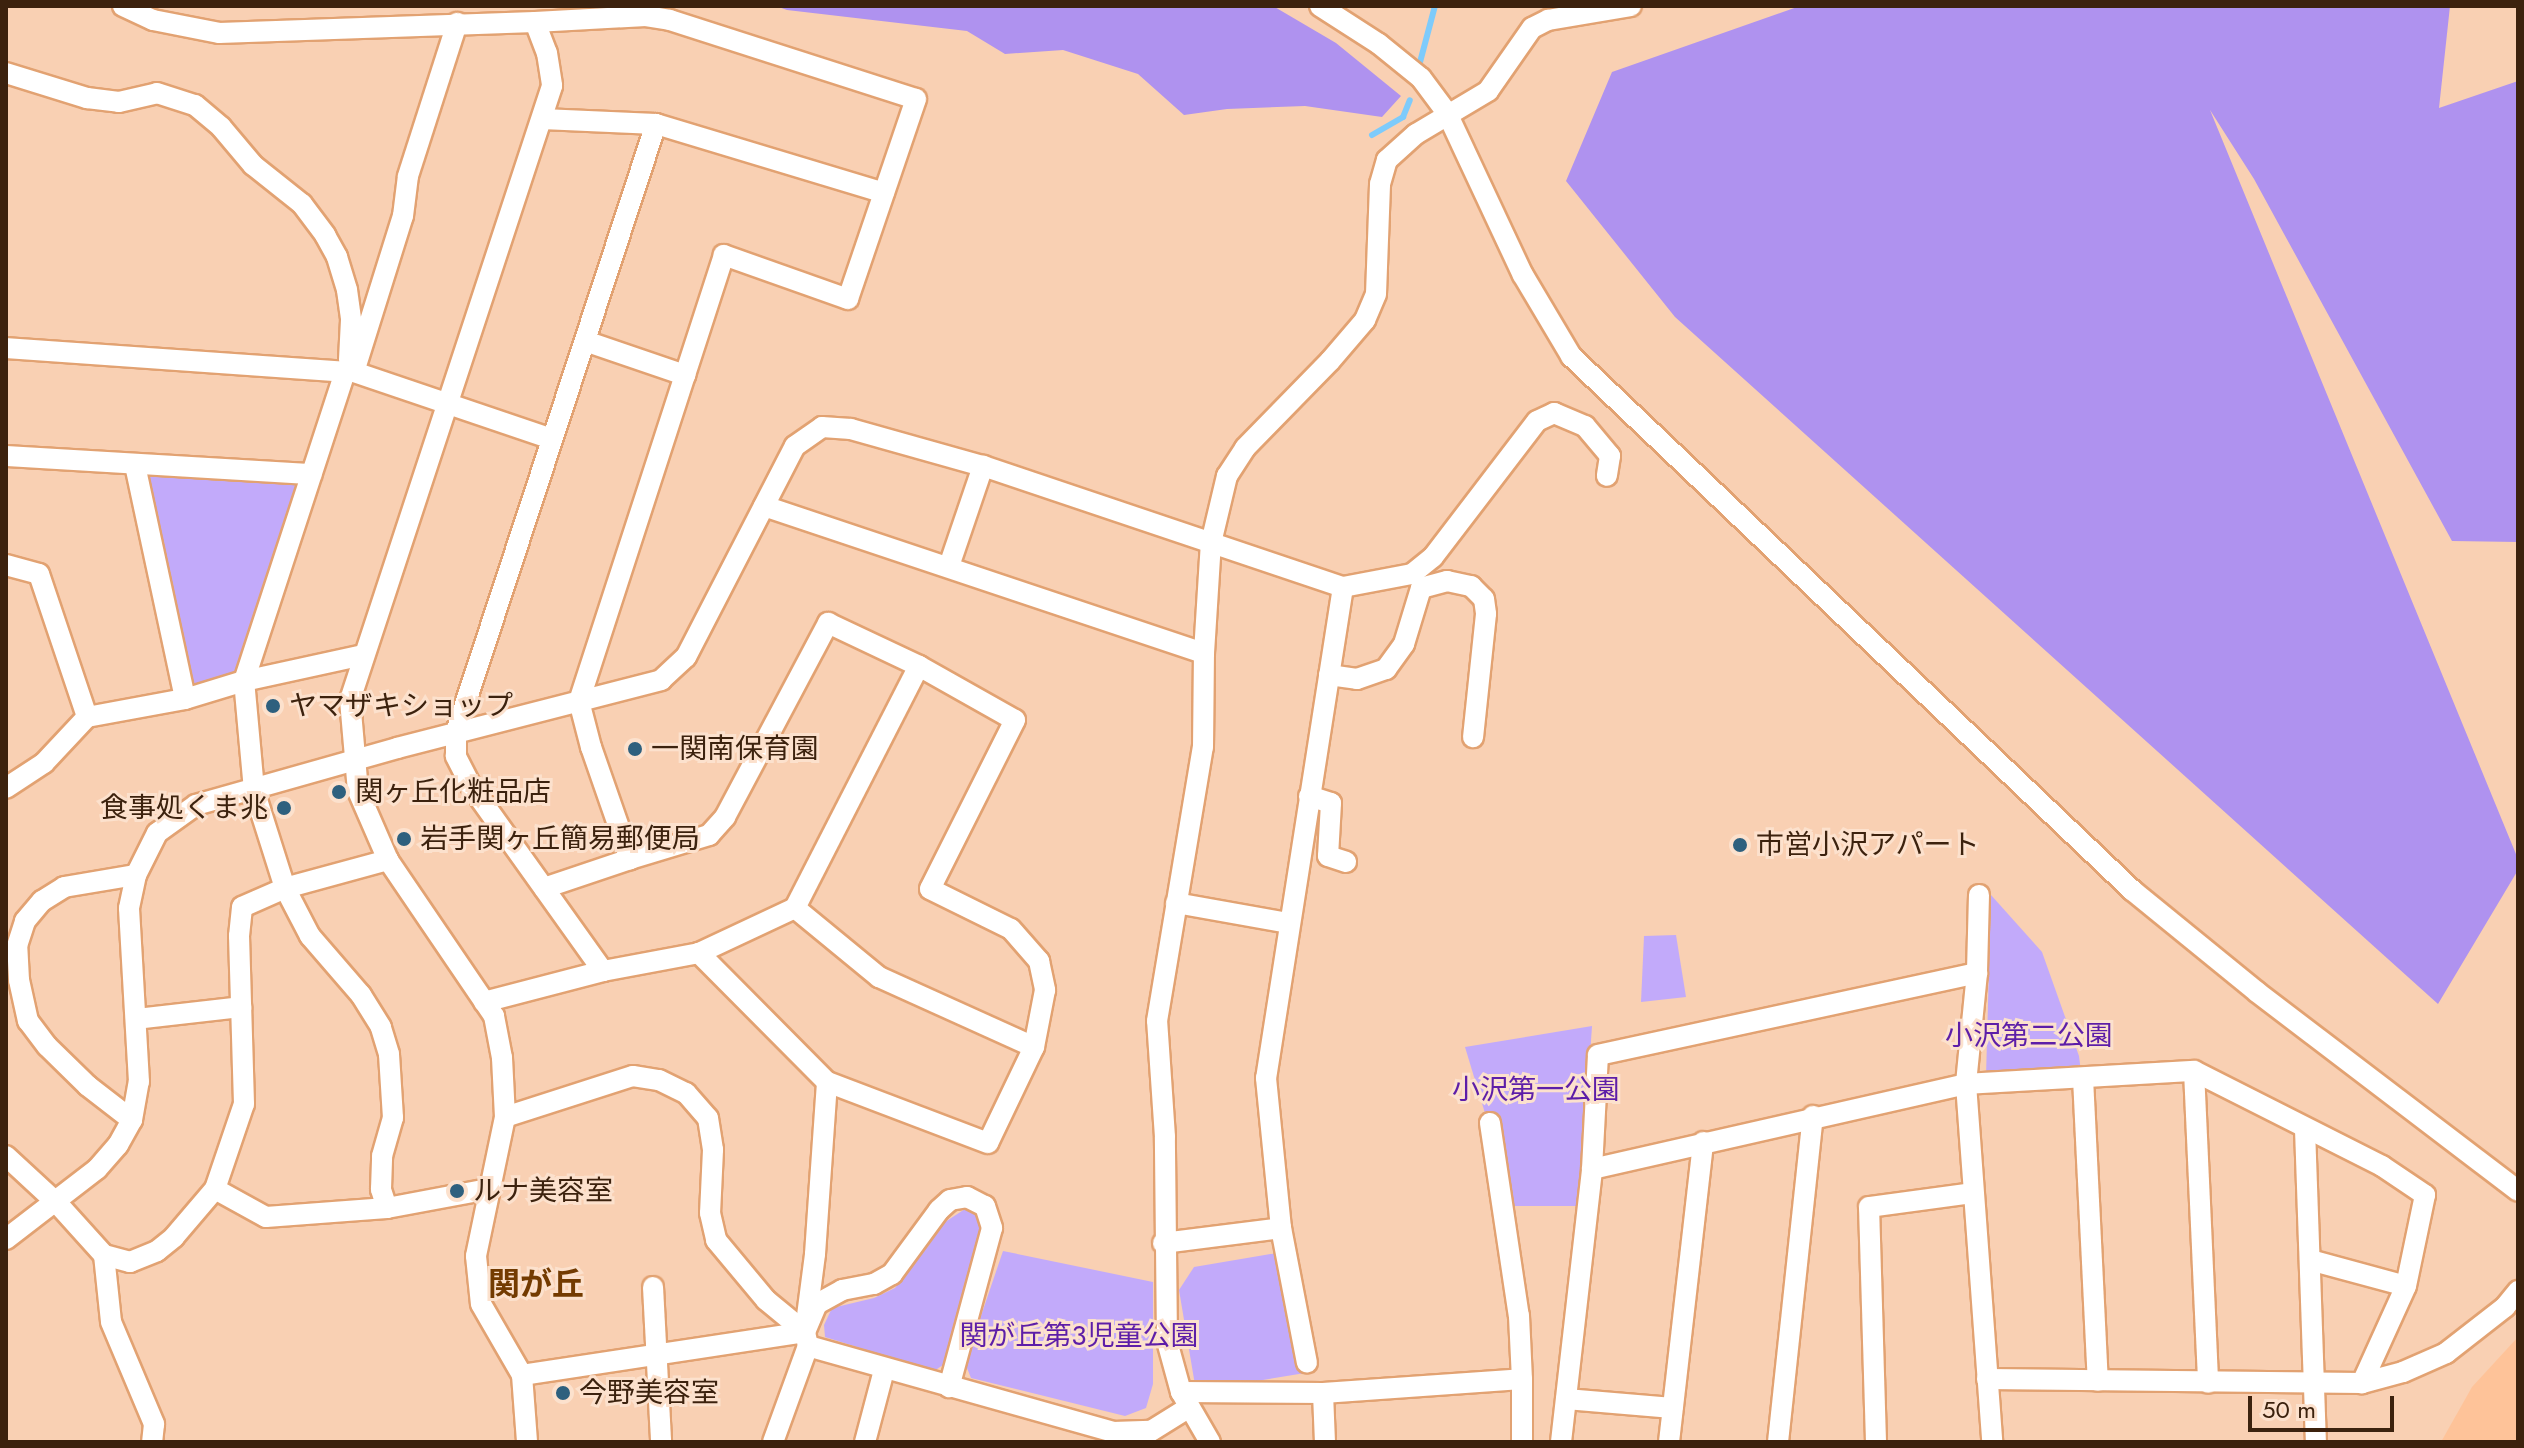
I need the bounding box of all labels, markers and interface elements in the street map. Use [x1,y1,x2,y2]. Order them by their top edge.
place label: ヤマザキショップ [289,689,513,723]
marker: ヤマザキショップ [264,697,282,715]
place label: 一関南保育園 [651,732,819,766]
marker: 一関南保育園 [626,740,644,758]
place label: 関ヶ丘化粧品店 [355,775,551,809]
marker: 関ヶ丘化粧品店 [330,783,348,801]
place label: 食事処くま兆 [100,791,268,825]
marker: 食事処くま兆 [275,799,293,817]
place label: 岩手関ヶ丘簡易郵便局 [420,822,700,856]
place label: 市営小沢アパート [1756,828,1980,862]
marker: 岩手関ヶ丘簡易郵便局 [395,830,413,848]
marker: 市営小沢アパート [1731,836,1749,854]
park label: 小沢第二公園 [1945,1019,2113,1053]
park label: 小沢第一公園 [1452,1073,1620,1107]
place label: ルナ美容室 [473,1174,613,1208]
marker: ルナ美容室 [448,1182,466,1200]
district label: 関が丘 [488,1265,584,1303]
park label: 関が丘第3児童公園 [959,1319,1199,1353]
place label: 今野美容室 [579,1376,719,1410]
scale bar [2252,1380,2398,1430]
marker: 今野美容室 [554,1384,572,1402]
text: 50 m [2262,1392,2316,1427]

